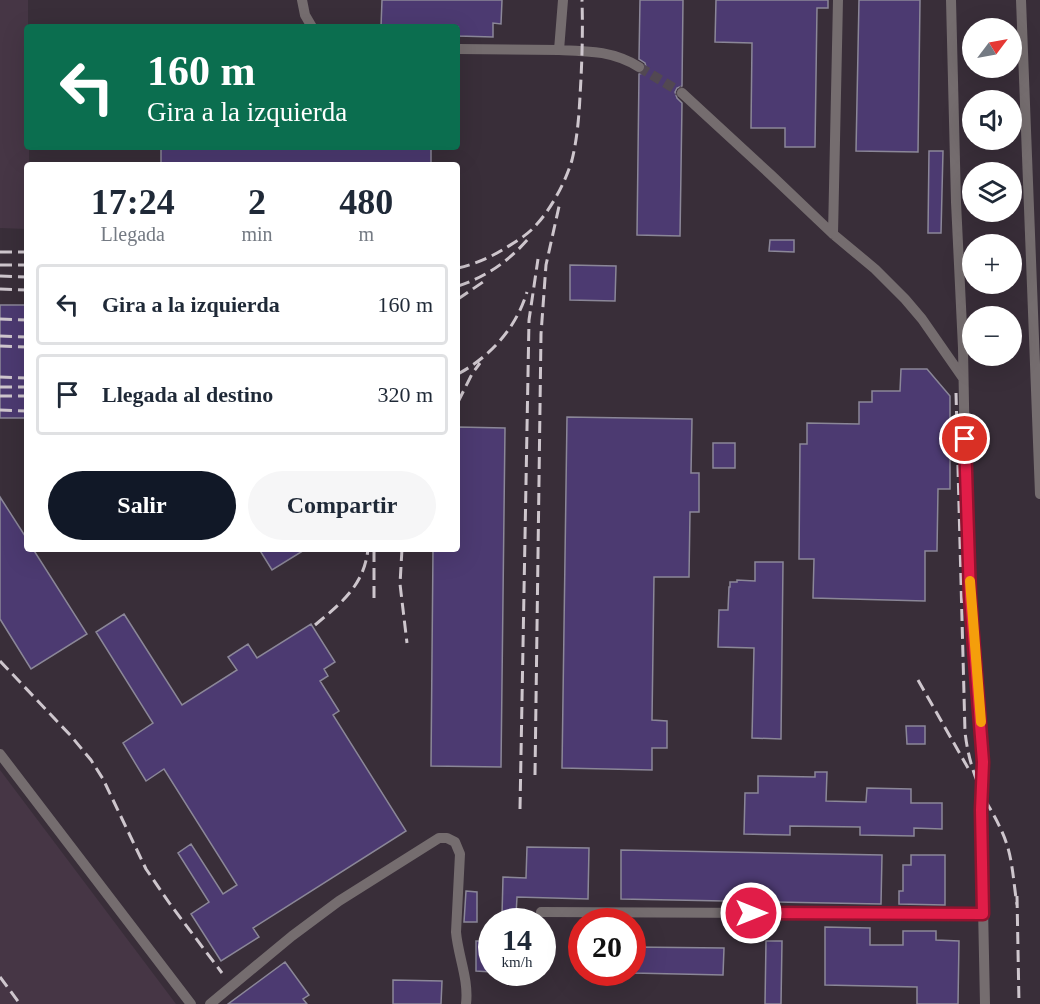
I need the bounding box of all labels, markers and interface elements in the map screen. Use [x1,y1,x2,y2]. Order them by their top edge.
north arrow [962,18,1022,78]
map controls [962,18,1022,366]
icon: left [48,48,126,126]
text: 160 m [147,48,256,94]
button: sound [962,90,1022,150]
text: Gira a la izquierda [147,97,347,127]
button: layers [962,162,1022,222]
text: 17:24 [91,182,175,222]
text: 2 [248,182,266,222]
text: 480 [339,182,393,222]
text: Llegada [101,223,165,245]
text: min [241,223,273,245]
text: m [359,223,374,245]
button: + [962,234,1022,294]
icon: left [51,288,84,321]
text: Gira a la izquierda [102,292,280,317]
text: 160 m [377,292,433,317]
button: − [962,306,1022,366]
icon: arrive [51,378,84,411]
text: Llegada al destino [102,382,273,407]
text: 320 m [377,382,433,407]
pin [939,413,990,464]
icon: arrive [948,422,981,455]
button: Salir [48,471,236,540]
button: Compartir [248,471,436,540]
position arrow [719,881,783,945]
speed limit sign: 20 [568,908,646,986]
text: 14 [502,923,532,956]
text: km/h [502,954,532,970]

